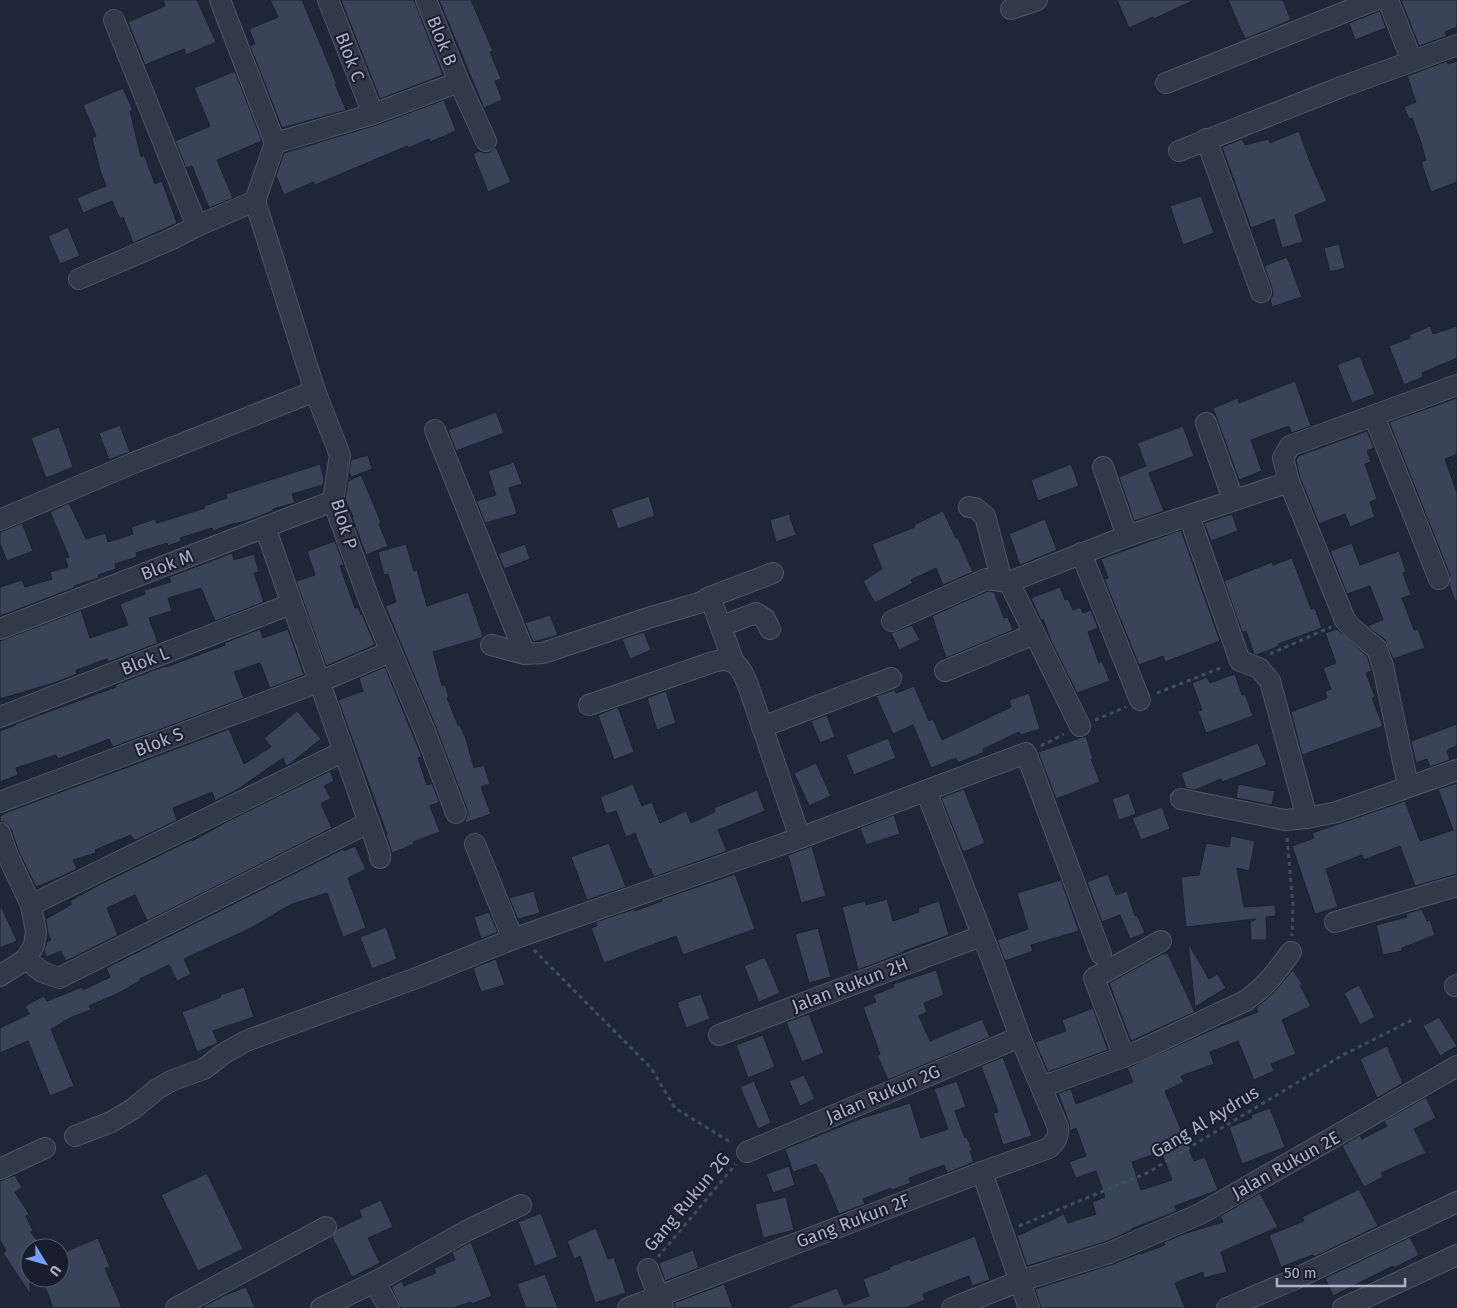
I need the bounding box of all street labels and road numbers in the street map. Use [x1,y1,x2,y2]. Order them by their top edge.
street label: Blok B [422,13,462,69]
street label: Blok C [331,29,369,85]
street label: Blok P [326,496,362,552]
street label: Blok M [138,545,196,585]
street label: Blok L [118,642,172,680]
street label: Blok S [132,723,187,761]
street label: Jalan Rukun 2H [789,953,911,1017]
street label: Jalan Rukun 2G [823,1060,943,1128]
street label: Gang Al Aydrus [1147,1081,1263,1163]
street label: Jalan Rukun 2E [1228,1126,1344,1204]
street label: Gang Rukun 2G [639,1148,735,1256]
street label: Gang Rukun 2F [793,1189,913,1253]

